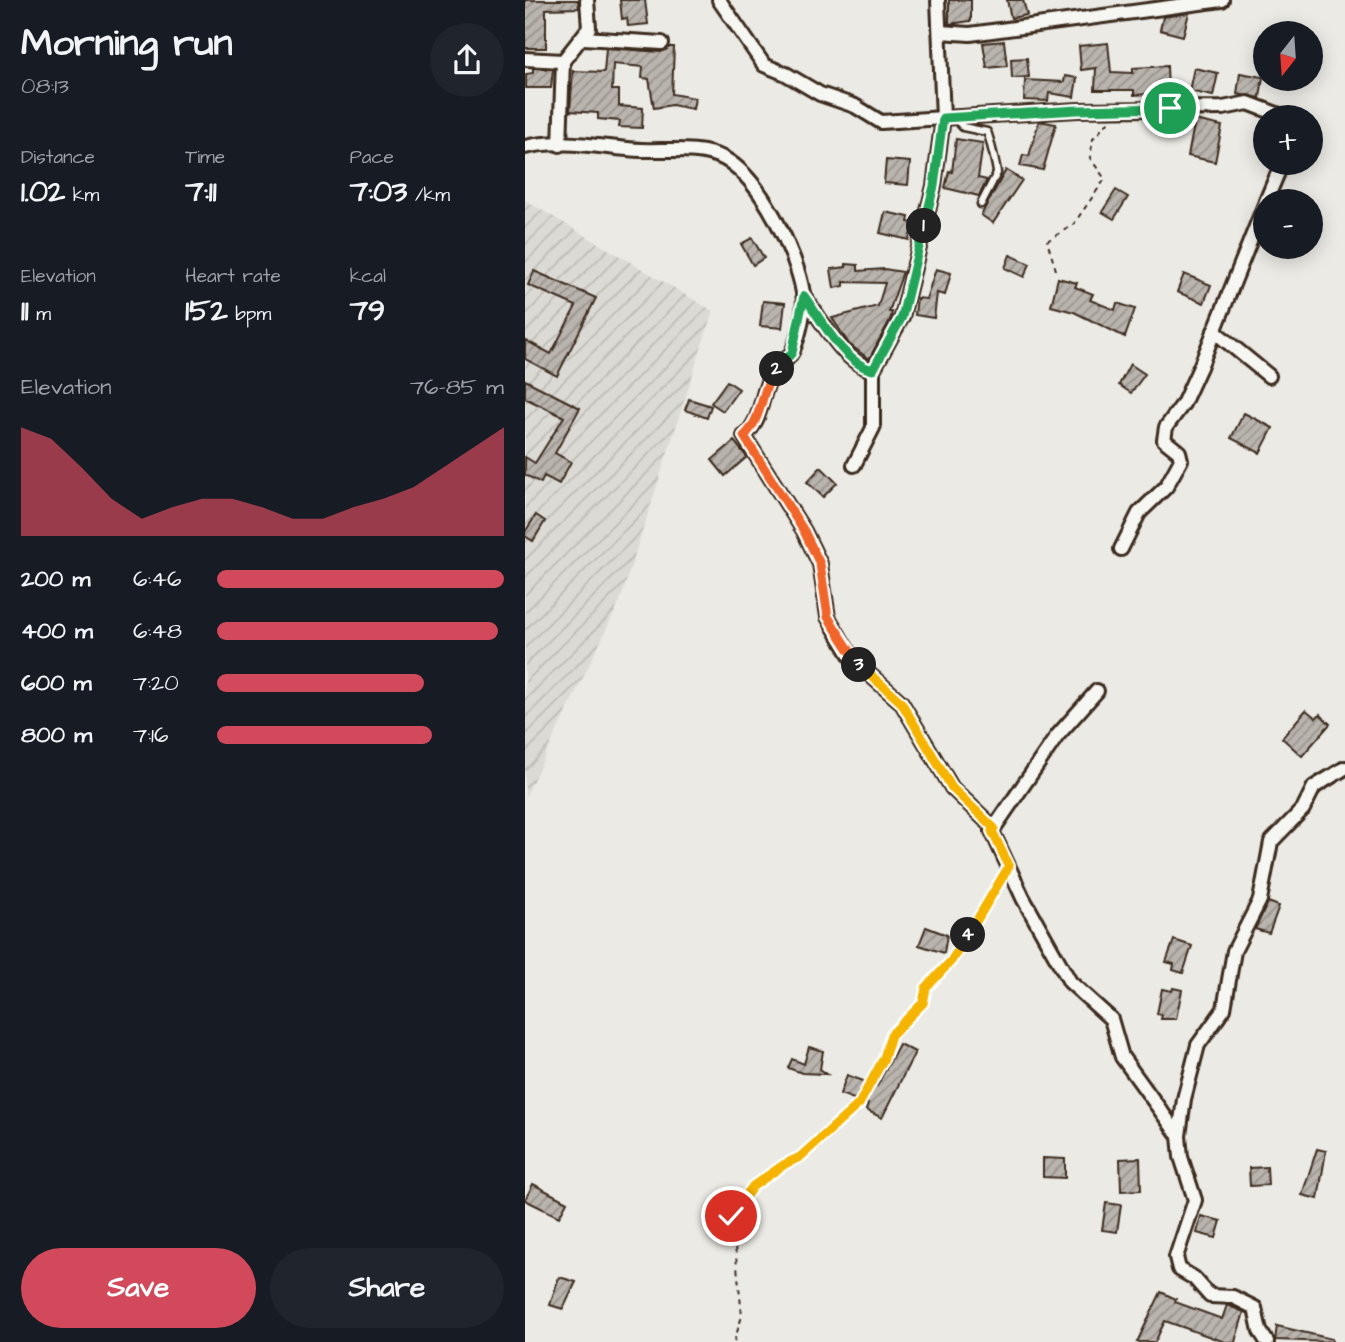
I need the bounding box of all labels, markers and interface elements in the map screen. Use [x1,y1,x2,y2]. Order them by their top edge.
text: Morning run [21,18,233,70]
north arrow [1253,21,1323,91]
map controls [1253,21,1323,259]
button: share [430,23,504,97]
text: 08:13 [21,70,69,102]
pin [1140,78,1200,138]
icon: arrive [1151,89,1189,127]
button: + [1253,105,1323,175]
text: Distance [21,144,95,171]
text: Time [185,144,225,171]
text: Pace [350,144,394,171]
text: 1.02 [21,171,65,213]
text: 7:11 [185,171,216,213]
text: 7:03 [350,171,407,213]
text: km [65,182,99,209]
text: /km [407,182,450,209]
button: − [1253,189,1323,259]
pin: 1 [907,208,941,244]
text: 1 [922,212,925,239]
text: Elevation [21,263,96,290]
text: Heart rate [185,263,281,290]
text: kcal [350,263,386,290]
text: 11 [21,290,29,332]
text: 152 [185,290,228,332]
text: 79 [350,290,385,332]
text: m [29,301,51,328]
text: bpm [228,301,271,328]
pin: 2 [759,352,795,386]
text: 2 [771,355,782,382]
text: Elevation [21,371,112,403]
text: 76–85 m [410,371,504,403]
text: 200 m [21,563,90,595]
text: 6:46 [133,563,181,595]
text: 400 m [21,615,93,647]
text: 6:48 [133,615,182,647]
pin: 3 [841,648,877,682]
text: 3 [854,651,863,678]
text: 600 m [21,667,92,699]
text: 7:20 [133,667,179,699]
text: 800 m [21,719,92,751]
text: 7:16 [133,719,168,751]
pin: 4 [951,918,985,953]
text: 4 [961,921,974,948]
pin [701,1186,761,1246]
icon: check [712,1197,750,1235]
button: Save [21,1248,256,1328]
button: Share [270,1248,504,1328]

